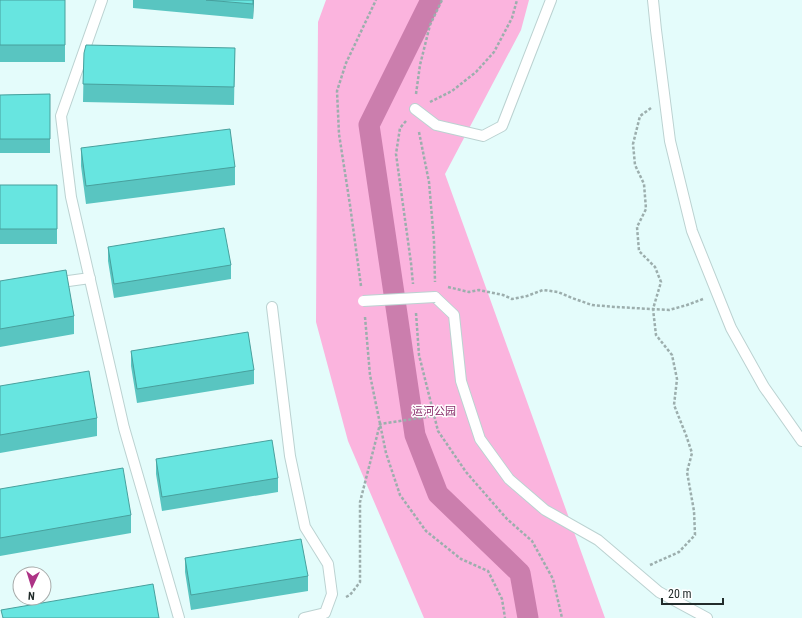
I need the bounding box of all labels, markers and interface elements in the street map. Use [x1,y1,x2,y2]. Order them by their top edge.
park label: 运河公园 [412,405,456,418]
north arrow [12,566,52,606]
scale bar [662,580,723,606]
text: 20 m [668,587,692,601]
text: N [27,589,35,602]

